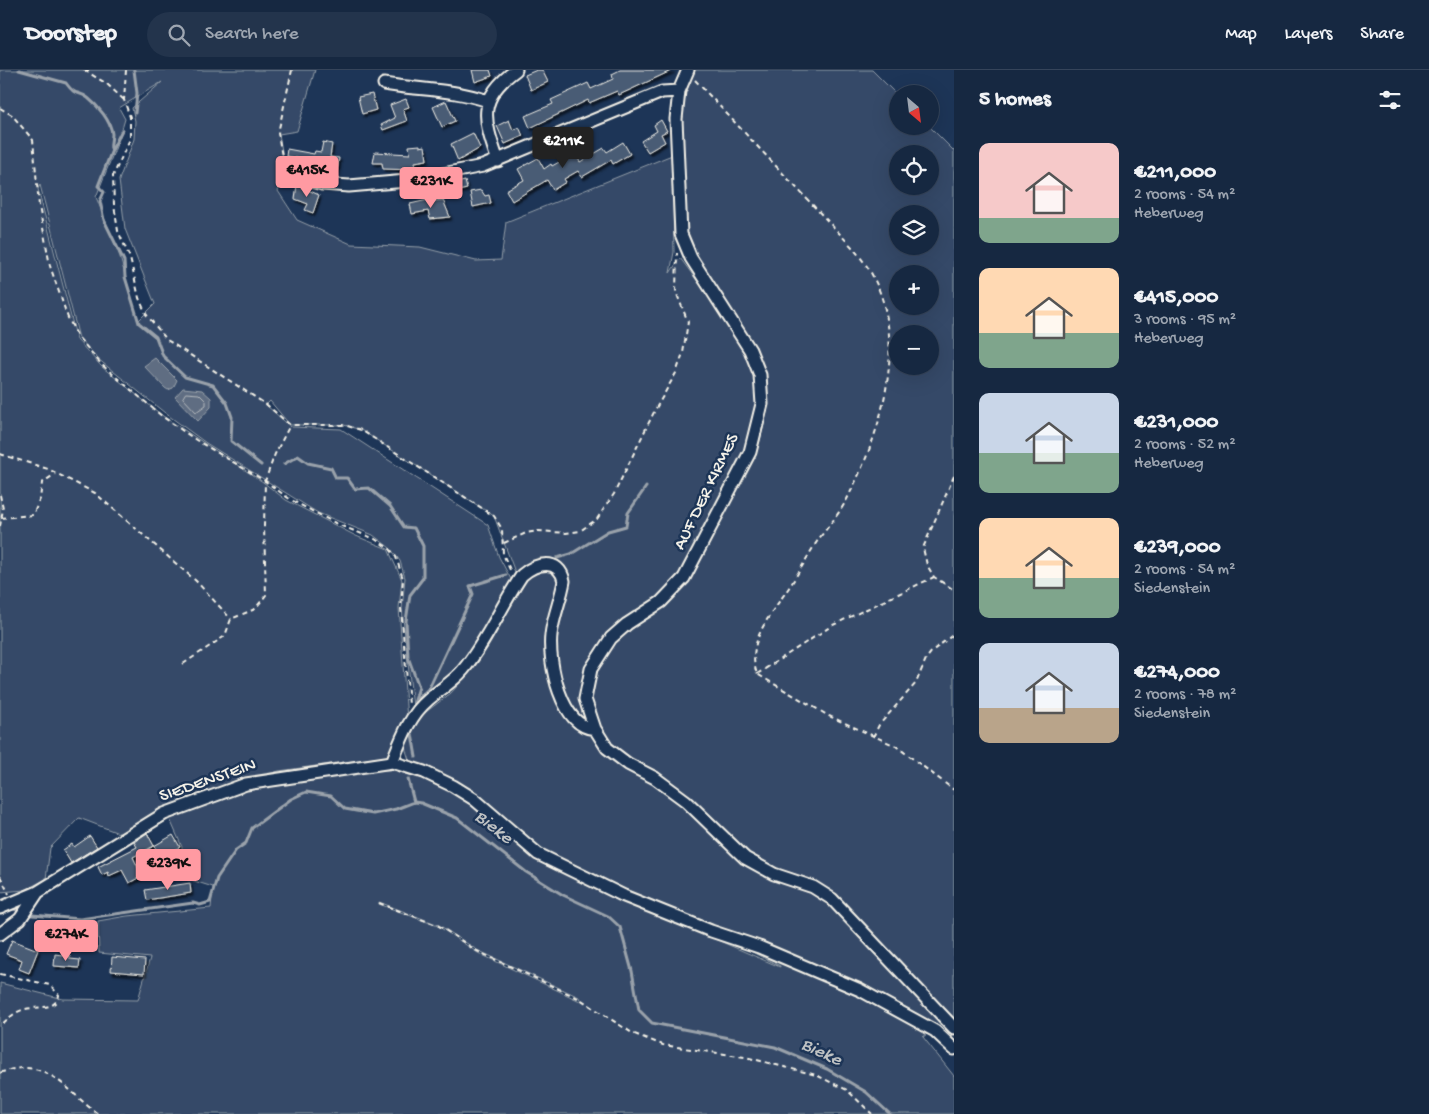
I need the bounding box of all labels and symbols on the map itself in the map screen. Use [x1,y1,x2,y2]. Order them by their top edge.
north arrow [889,85,939,135]
pin: €211K [528,126,598,169]
pin: €415K [272,156,342,198]
pin: €231K [396,166,466,209]
street label: AUF DER KIRMES [670,430,745,554]
street label: SIEDENSTEIN [157,755,259,807]
water label: Bieke [469,806,518,851]
pin: €239K [133,848,203,891]
pin: €274K [31,920,101,962]
water label: Bieke [797,1034,846,1073]

